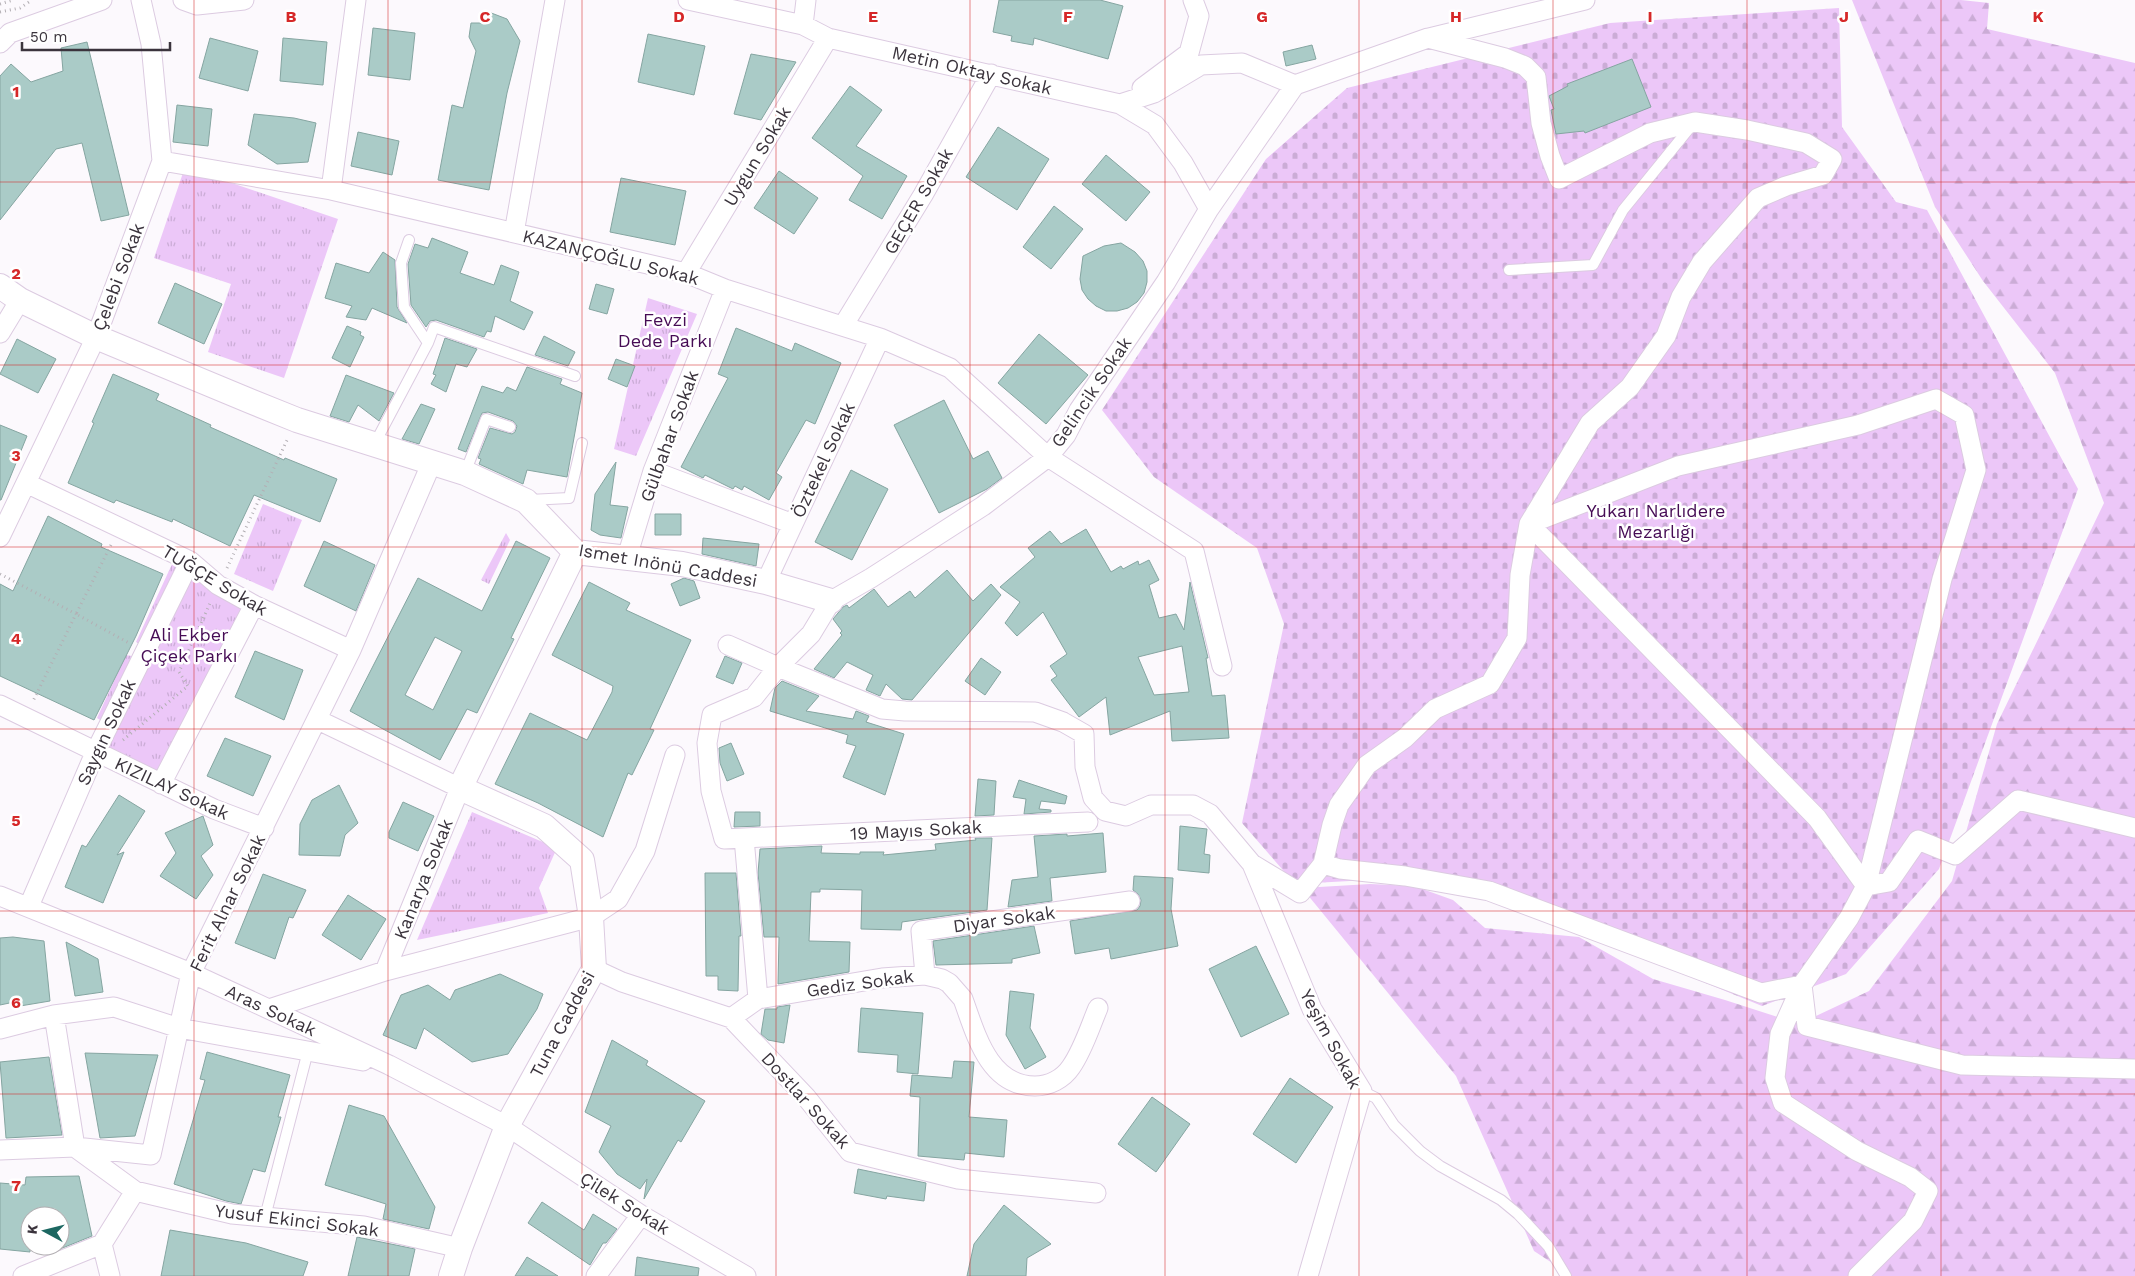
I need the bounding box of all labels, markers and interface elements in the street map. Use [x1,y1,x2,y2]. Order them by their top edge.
text: B [286,7,297,26]
text: C [480,7,491,26]
text: D [673,7,685,26]
text: E [868,7,878,26]
text: F [1063,7,1073,26]
text: G [1256,7,1268,26]
text: H [1450,7,1462,26]
text: I [1647,7,1653,26]
text: J [1839,7,1849,26]
text: K [2032,7,2044,26]
scale bar [22,20,170,52]
text: 50 m [30,28,67,46]
street label: Metin Oktay Sokak [890,41,1054,99]
text: 1 [13,82,19,101]
street label: Uygun Sokak [719,102,795,210]
street label: GEÇER Sokak [879,144,957,258]
street label: Çelebi Sokak [88,220,148,334]
street label: KAZANÇOĞLU Sokak [521,225,701,289]
text: 2 [11,264,21,283]
park label: Fevzi Dede Parkı [618,309,712,351]
street label: Gelincik Sokak [1046,333,1136,451]
street label: Gülbahar Sokak [635,367,703,505]
street label: Öztekel Sokak [787,399,859,521]
text: 3 [11,446,21,465]
park label: Yukarı Narlıdere Mezarlığı [1587,500,1725,542]
street label: Ismet Inönü Caddesi [577,539,759,591]
street label: TUĞÇE Sokak [158,540,272,620]
park label: Ali Ekber Çiçek Parkı [140,624,238,666]
text: 4 [11,629,21,648]
street label: Saygın Sokak [72,676,140,788]
street label: KIZILAY Sokak [111,752,233,824]
text: 5 [11,811,21,830]
street label: Kanarya Sokak [389,816,457,942]
street label: 19 Mayıs Sokak [850,816,982,844]
street label: Ferit Alnar Sokak [185,831,269,975]
street label: Diyar Sokak [952,901,1056,937]
street label: Gediz Sokak [805,965,915,1001]
street label: Tuna Caddesi [525,967,599,1081]
street label: Aras Sokak [222,980,320,1040]
street label: Yeşim Sokak [1296,986,1366,1092]
text: 6 [11,993,21,1012]
street label: Dostlar Sokak [757,1048,855,1152]
street label: Çilek Sokak [576,1167,674,1239]
text: 7 [11,1176,21,1195]
street label: Yusuf Ekinci Sokak [214,1200,380,1240]
north arrow [20,1206,70,1256]
text: K [24,1223,41,1235]

